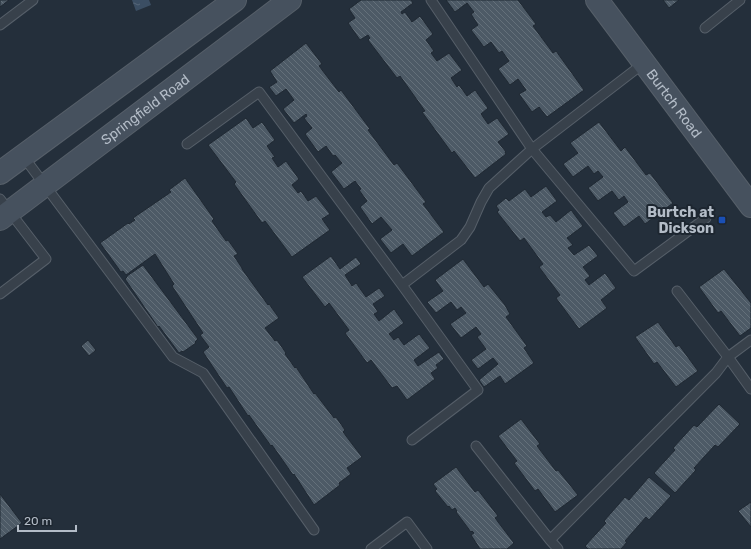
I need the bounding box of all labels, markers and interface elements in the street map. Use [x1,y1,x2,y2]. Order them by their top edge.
street label: Burtch Road [643,66,705,141]
street label: Springfield Road [98,70,193,148]
place label: Burtch at Dickson [647,204,714,237]
marker: Burtch at Dickson [717,215,727,225]
scale bar [18,507,76,533]
text: 20 m [24,514,52,528]

